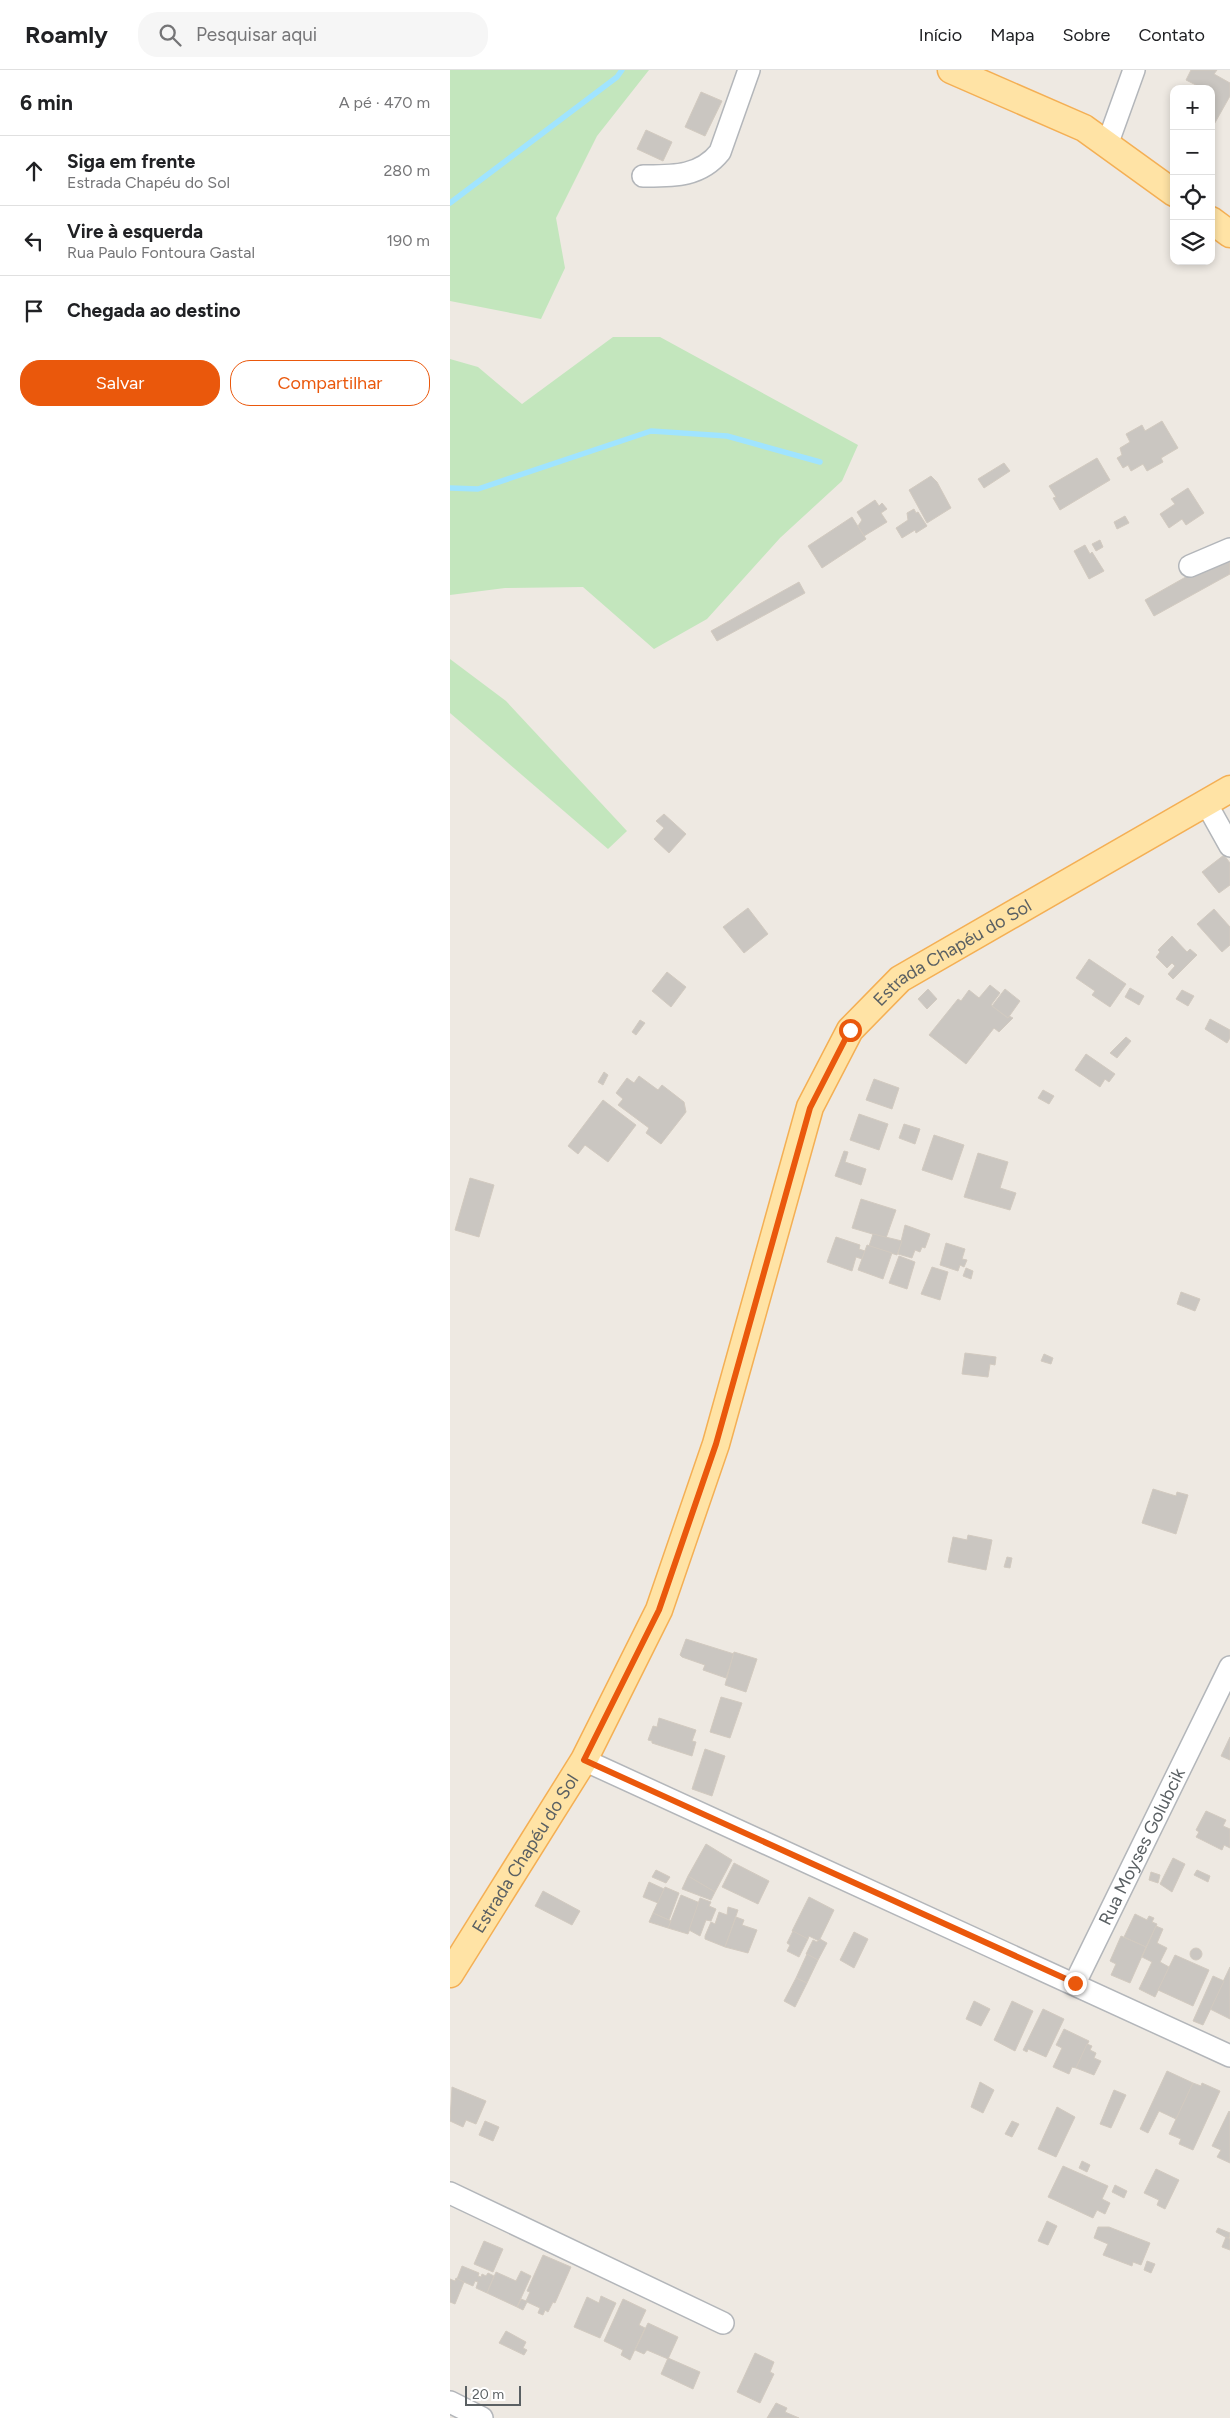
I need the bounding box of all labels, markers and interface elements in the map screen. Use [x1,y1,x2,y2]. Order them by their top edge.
search box [138,12,488,57]
text: Roamly [25,20,108,49]
icon: search [156,21,184,49]
text: Pesquisar aqui [196,23,317,46]
text: Início [919,24,962,46]
text: Mapa [990,24,1034,46]
text: Sobre [1062,24,1110,46]
text: Contato [1138,24,1205,46]
map controls [1170,85,1215,265]
button: + [1170,85,1215,130]
text: 6 min [20,90,73,115]
text: A pé · 470 m [339,93,430,112]
button: − [1170,130,1215,175]
text: Siga em frente [67,150,195,173]
icon: ahead [20,157,48,185]
text: 280 m [383,161,430,180]
text: Estrada Chapéu do Sol [67,173,230,192]
button: locate [1170,175,1215,220]
text: Vire à esquerda [67,220,203,243]
button: layers [1170,220,1215,265]
icon: left [20,227,48,255]
text: 190 m [387,231,430,250]
text: Rua Paulo Fontoura Gastal [67,243,255,262]
icon: arrive [20,297,48,325]
text: Chegada ao destino [67,299,240,322]
button: Salvar [20,360,220,406]
button: Compartilhar [230,360,430,406]
street label: Estrada Chapéu do Sol [869,895,1035,1011]
route start [839,1019,862,1042]
street label: Rua Moyses Golubcik [1094,1764,1190,1929]
street label: Estrada Chapéu do Sol [467,1770,583,1937]
route end [1064,1972,1087,1995]
scale bar [465,2383,521,2406]
text: 20 m [472,2386,504,2403]

